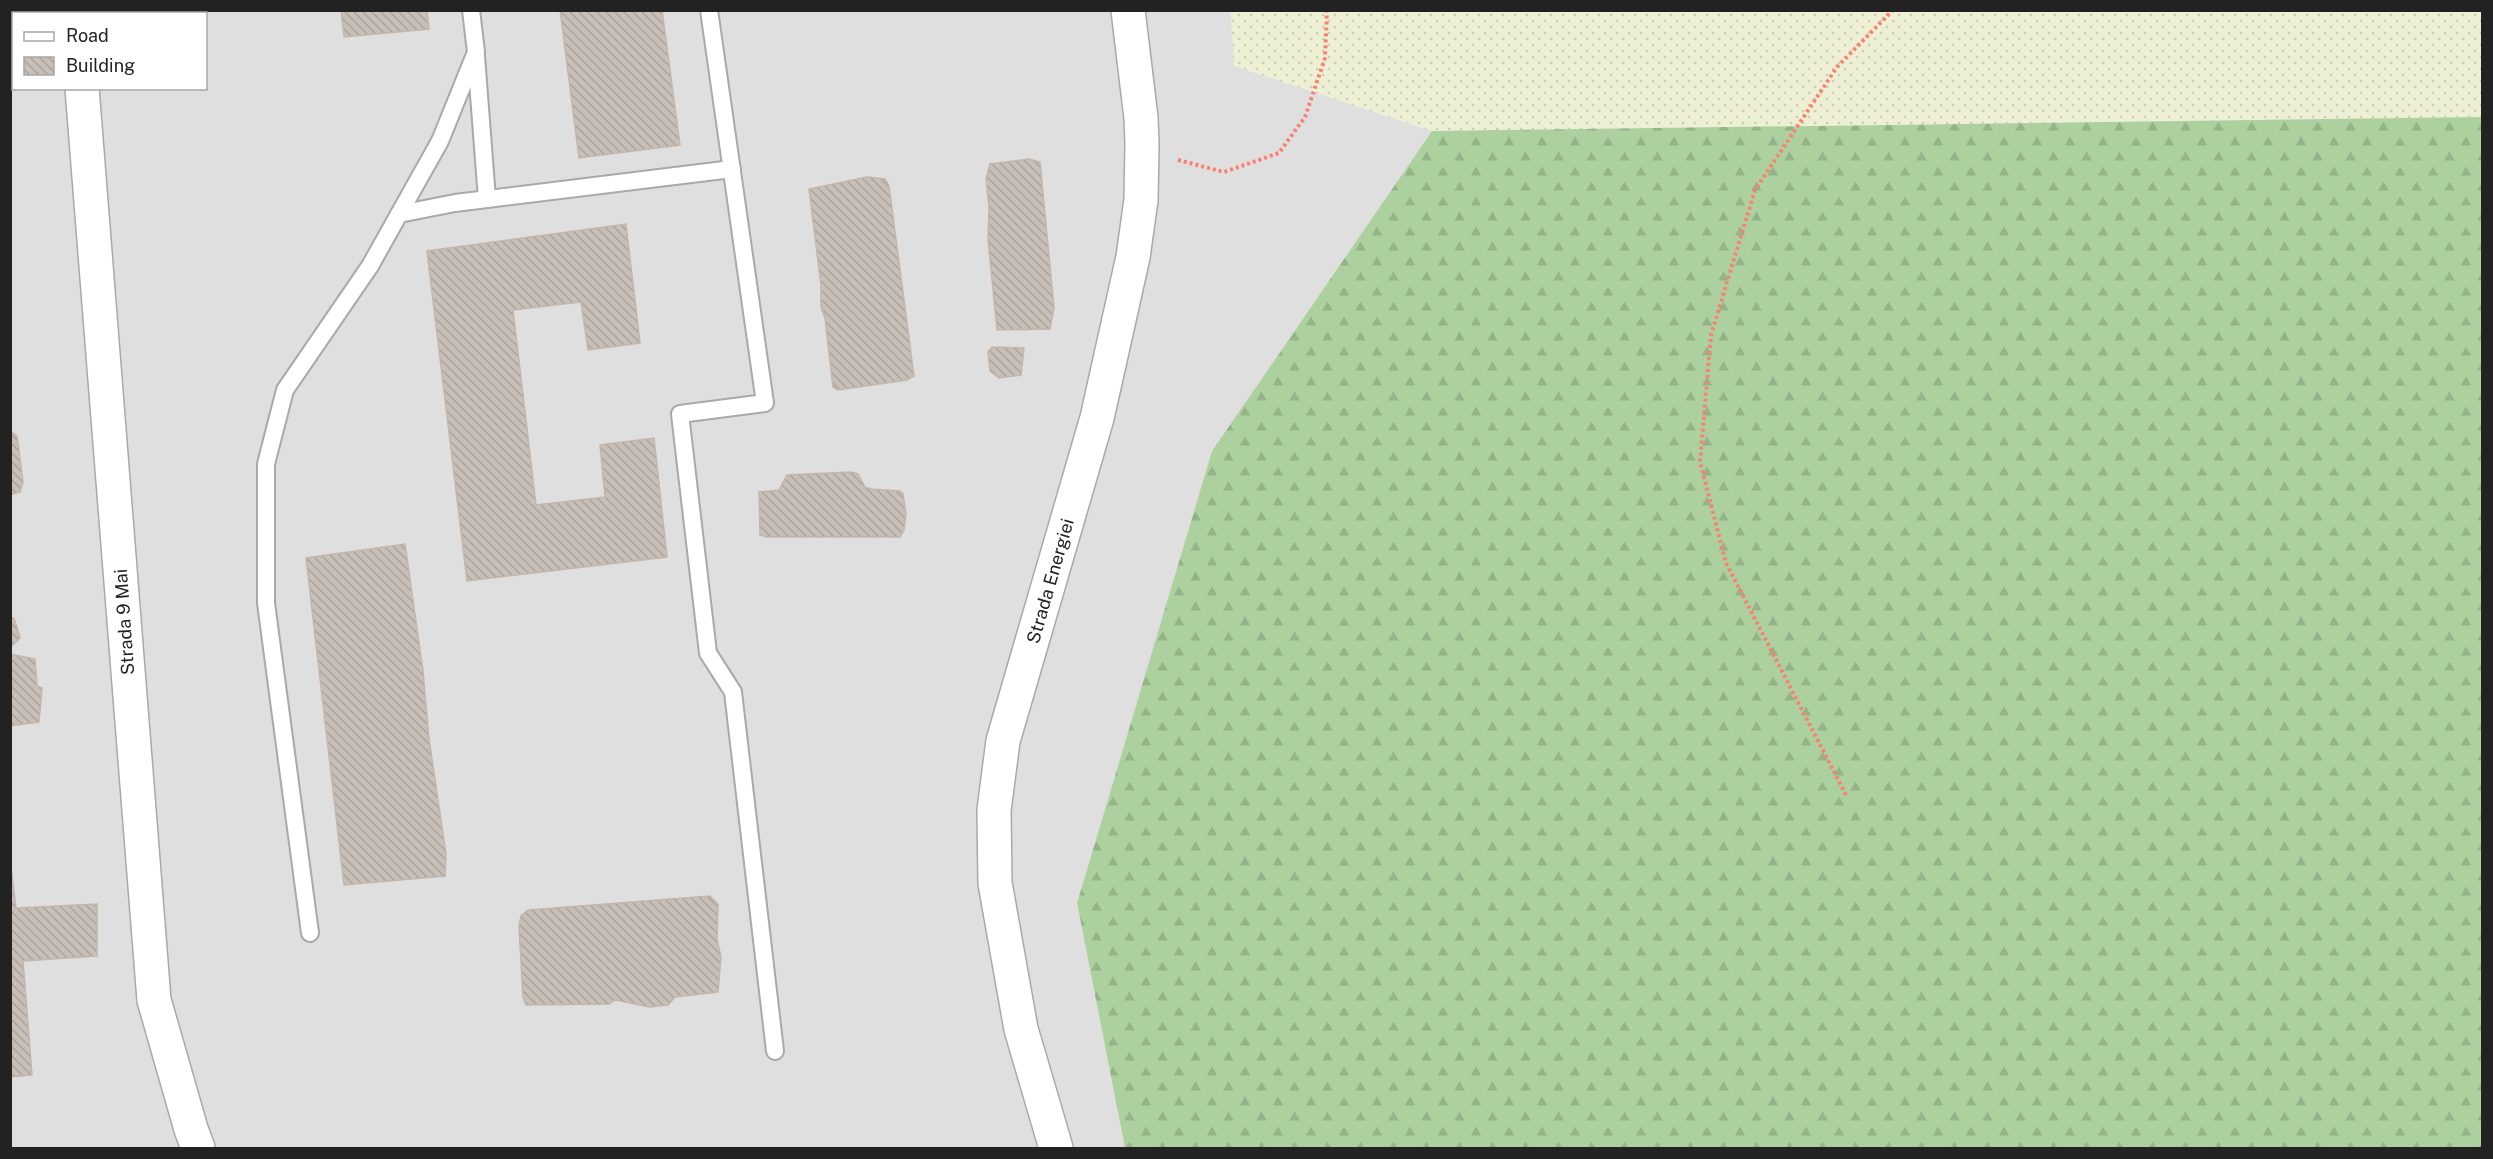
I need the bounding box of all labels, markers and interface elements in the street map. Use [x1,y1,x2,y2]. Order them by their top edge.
legend [12,12,207,90]
text: Road [66,25,109,46]
text: Building [66,55,135,76]
street label: Strada Energiei [1022,516,1078,646]
street label: Strada 9 Mai [110,568,138,676]

